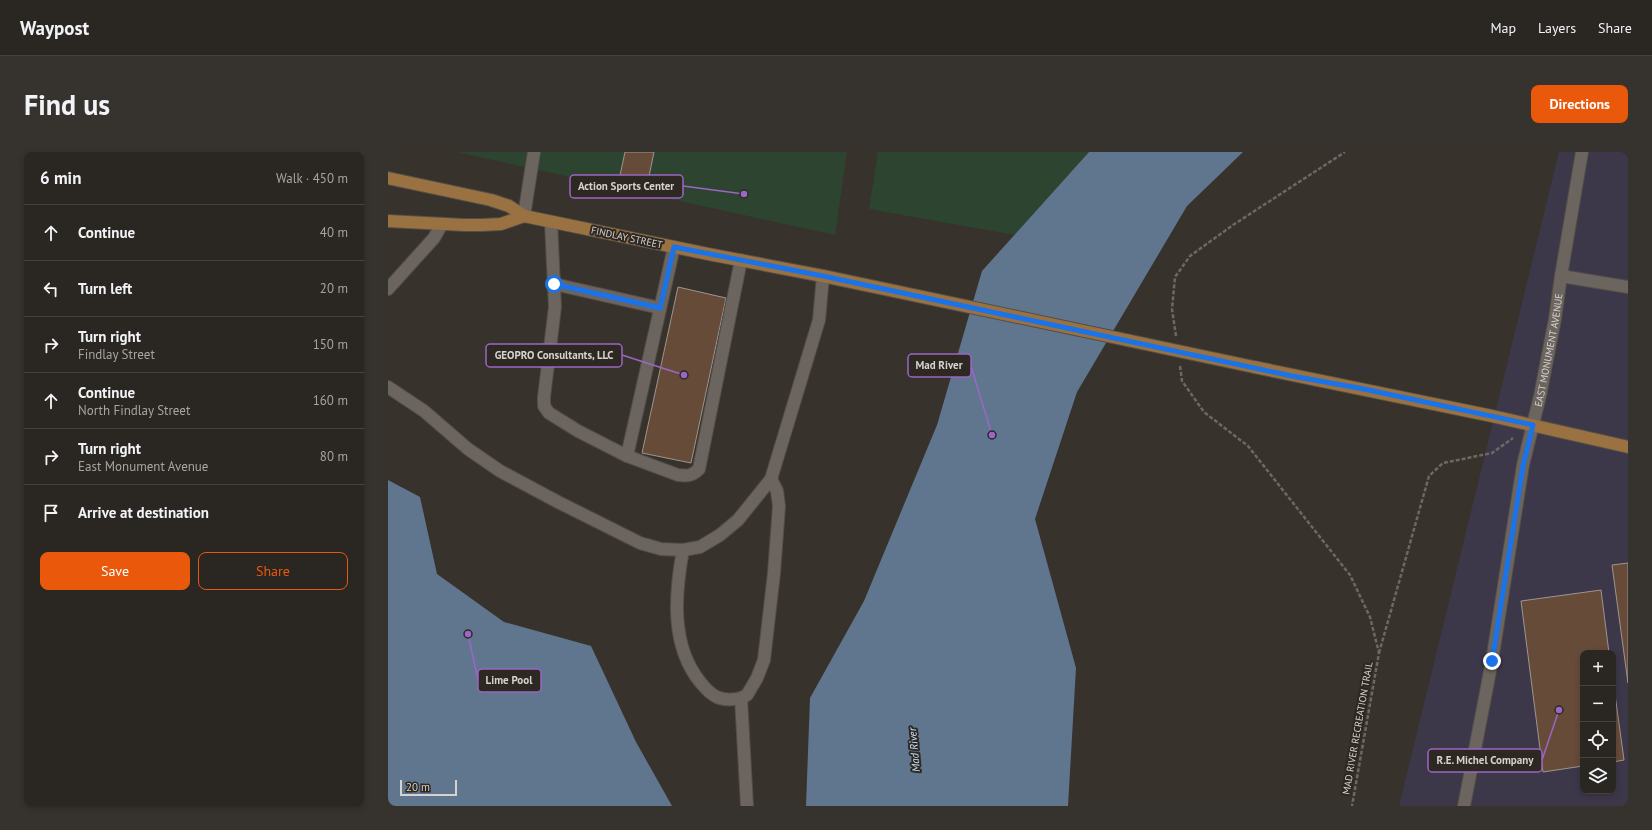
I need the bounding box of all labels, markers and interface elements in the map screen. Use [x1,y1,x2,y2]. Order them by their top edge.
text: Waypost [20,16,89,40]
text: Map [1490,19,1516,37]
text: Layers [1538,19,1576,37]
text: Share [1598,19,1632,37]
button: Directions [1531,85,1628,123]
text: Find us [24,86,110,123]
text: 6 min [40,167,81,189]
text: Walk · 450 m [276,170,348,187]
callout: Action Sports Center [570,175,683,198]
text: Action Sports Center [578,179,674,193]
icon: ahead [40,222,62,244]
text: Continue [78,223,135,242]
text: 40 m [320,224,348,241]
street label: FINDLAY STREET [590,224,664,252]
route start [545,275,563,293]
icon: left [40,278,62,300]
text: Turn left [78,279,132,298]
text: 20 m [320,280,348,297]
street label: EAST MONUMENT AVENUE [1532,293,1566,408]
text: Turn right [78,327,141,346]
icon: right [40,334,62,356]
text: 150 m [313,336,348,353]
callout: GEOPRO Consultants, LLC [486,344,622,367]
text: Findlay Street [78,346,155,363]
text: GEOPRO Consultants, LLC [495,348,613,362]
callout: Mad River [908,354,971,377]
text: Mad River [915,358,963,372]
text: Continue [78,383,135,402]
icon: ahead [40,390,62,412]
text: 160 m [313,392,348,409]
text: North Findlay Street [78,402,190,419]
text: Turn right [78,439,141,458]
icon: right [40,446,62,468]
text: 80 m [320,448,348,465]
text: East Monument Avenue [78,458,208,475]
icon: arrive [40,502,62,524]
text: Arrive at destination [78,503,209,522]
button: Save [40,552,190,590]
button: Share [198,552,348,590]
map controls [1580,650,1616,794]
button: + [1580,650,1616,686]
route end [1483,652,1501,670]
street label: MAD RIVER RECREATION TRAIL [1339,661,1376,795]
callout: Lime Pool [478,669,541,692]
text: Lime Pool [486,673,533,687]
button: − [1580,686,1616,722]
button: locate [1580,722,1616,758]
water label: Mad River [905,726,923,773]
callout: R.E. Michel Company [1428,749,1542,772]
text: R.E. Michel Company [1437,753,1534,767]
button: layers [1580,758,1616,794]
scale bar [400,778,457,797]
text: 20 m [406,780,430,794]

